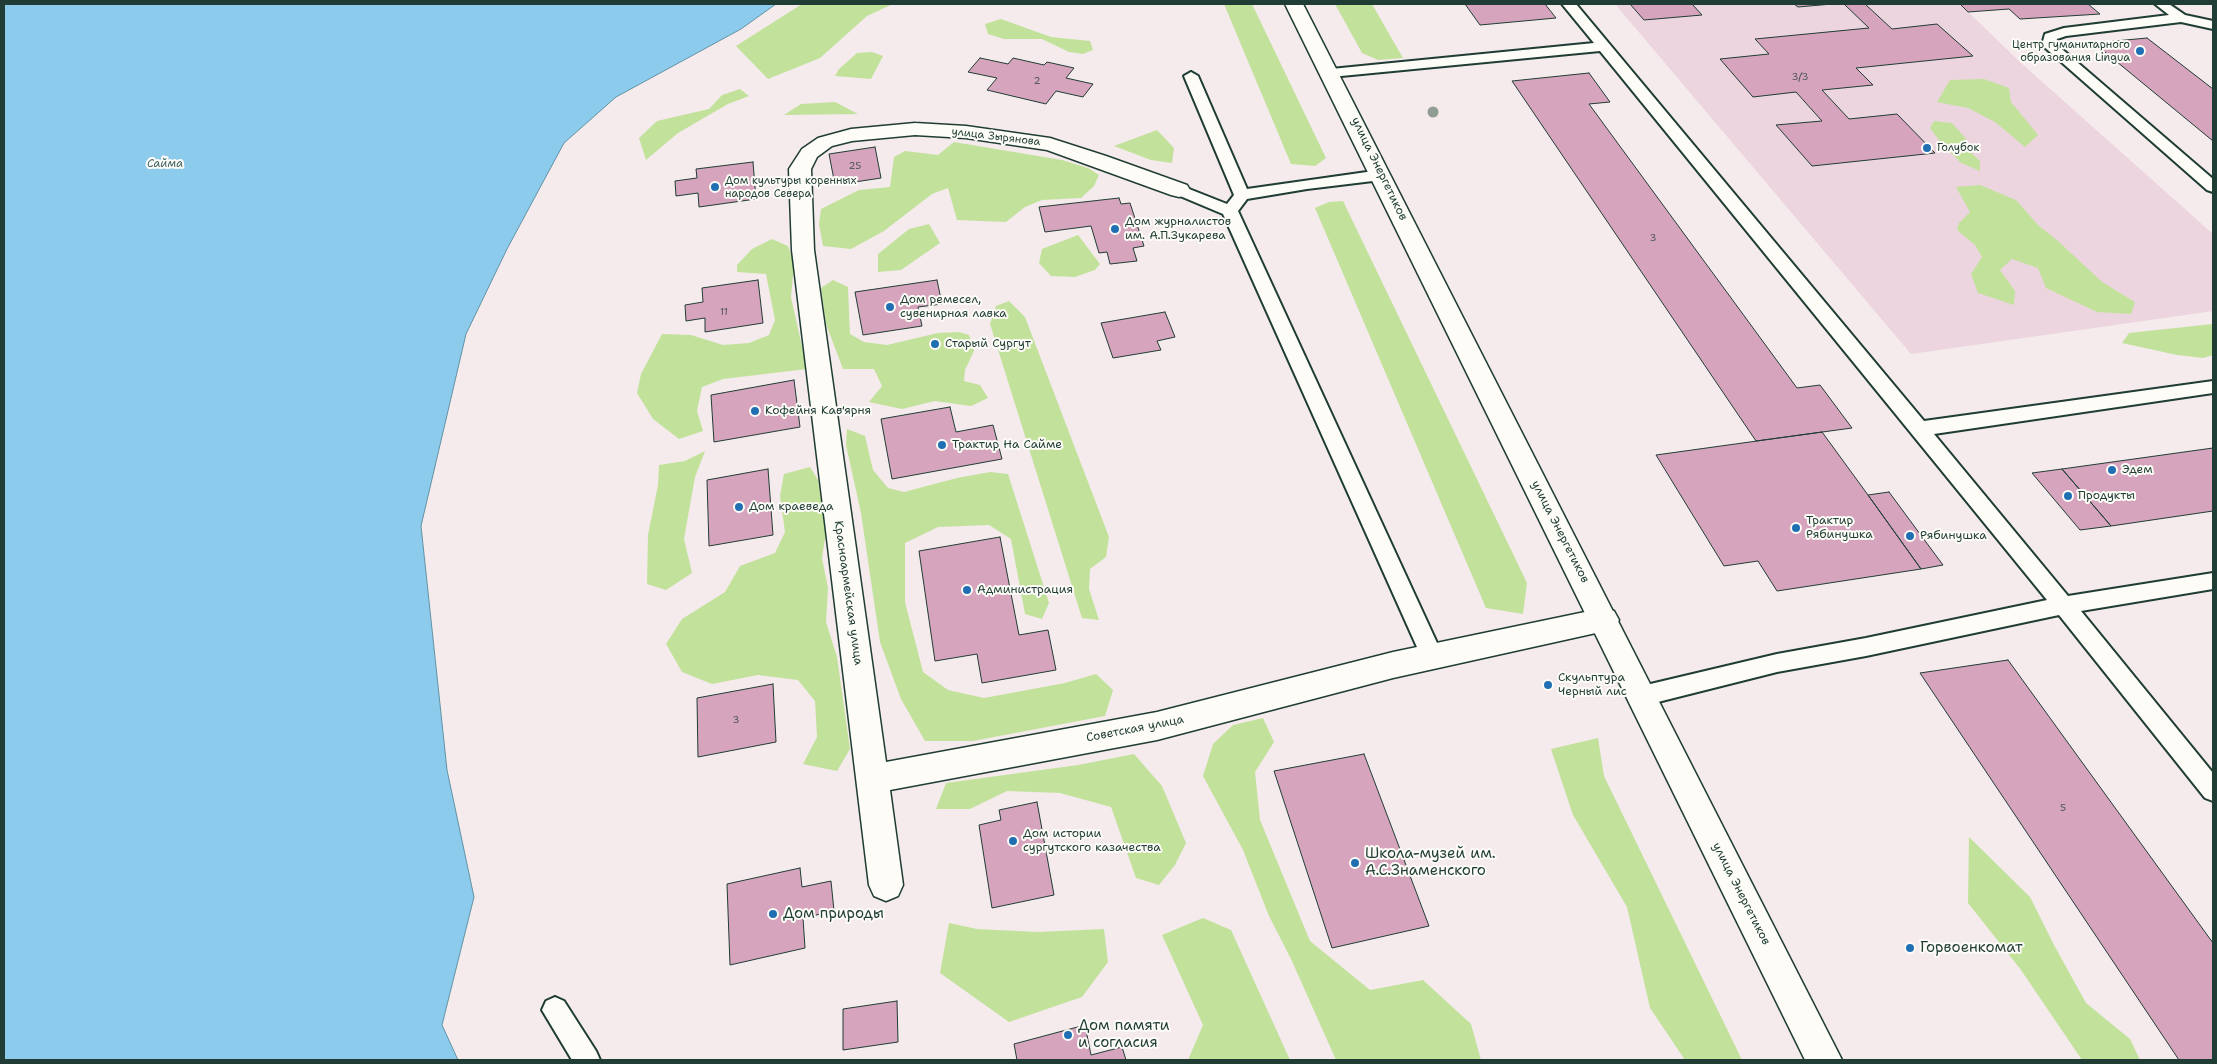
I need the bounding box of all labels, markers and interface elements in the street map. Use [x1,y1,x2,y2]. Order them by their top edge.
place label: Центр гуманитарного образования Lingua [2012,38,2130,64]
marker: Центр гуманитарного образования Lingua [2134,45,2146,57]
house number: 3/3 [1791,71,1809,83]
house number: 2 [1034,75,1040,87]
street label: улица Энергетиков [1348,115,1410,223]
street label: улица Зырянова [951,125,1041,149]
place label: Голубок [1937,141,1979,155]
marker: Голубок [1921,142,1933,154]
water label: Сайма [147,157,183,171]
house number: 25 [849,160,861,172]
place label: Дом культуры коренных народов Севера [725,174,856,200]
marker: Дом культуры коренных народов Севера [709,181,721,193]
place label: Дом журналистов им. А.П.Зукарева [1125,215,1231,243]
marker: Дом журналистов им. А.П.Зукарева [1109,223,1121,235]
house number: 3 [1650,232,1656,244]
place label: Дом ремесел, сувенирная лавка [900,293,1007,321]
marker: Дом ремесел, сувенирная лавка [884,301,896,313]
house number: 11 [720,306,728,318]
place label: Старый Сургут [945,337,1031,351]
marker: Старый Сургут [929,338,941,350]
place label: Кофейня Кав'ярня [765,404,871,418]
marker: Кофейня Кав'ярня [749,405,761,417]
place label: Трактир На Сайме [952,438,1062,452]
marker: Трактир На Сайме [936,439,948,451]
place label: Эдем [2122,463,2153,477]
marker: Эдем [2106,464,2118,476]
street label: улица Энергетиков [1528,478,1592,586]
place label: Продукты [2078,489,2135,503]
marker: Продукты [2062,490,2074,502]
place label: Дом краеведа [749,500,834,514]
marker: Дом краеведа [733,501,745,513]
place label: Трактир Рябинушка [1806,514,1873,542]
street label: Красноармейская улица [831,520,865,666]
marker: Трактир Рябинушка [1790,522,1802,534]
place label: Рябинушка [1920,529,1987,543]
marker: Рябинушка [1904,530,1916,542]
place label: Администрация [977,583,1073,597]
marker: Администрация [961,584,973,596]
place label: Скульптура Черный лис [1558,671,1627,699]
marker: Скульптура Черный лис [1542,679,1554,691]
street label: Советская улица [1085,712,1185,746]
house number: 3 [733,714,739,726]
house number: 5 [2060,802,2066,814]
place label: Дом истории сургутского казачества [1023,827,1161,855]
marker: Дом истории сургутского казачества [1007,835,1019,847]
street label: улица Энергетиков [1709,840,1773,948]
place label: Школа-музей им. А.С.Знаменского [1365,845,1496,880]
marker: Школа-музей им. А.С.Знаменского [1349,857,1361,869]
place label: Дом природы [783,905,884,923]
marker: Дом природы [767,908,779,920]
place label: Горвоенкомат [1920,939,2023,957]
marker: Горвоенкомат [1904,942,1916,954]
place label: Дом памяти и согласия [1078,1017,1170,1052]
marker: Дом памяти и согласия [1062,1029,1074,1041]

